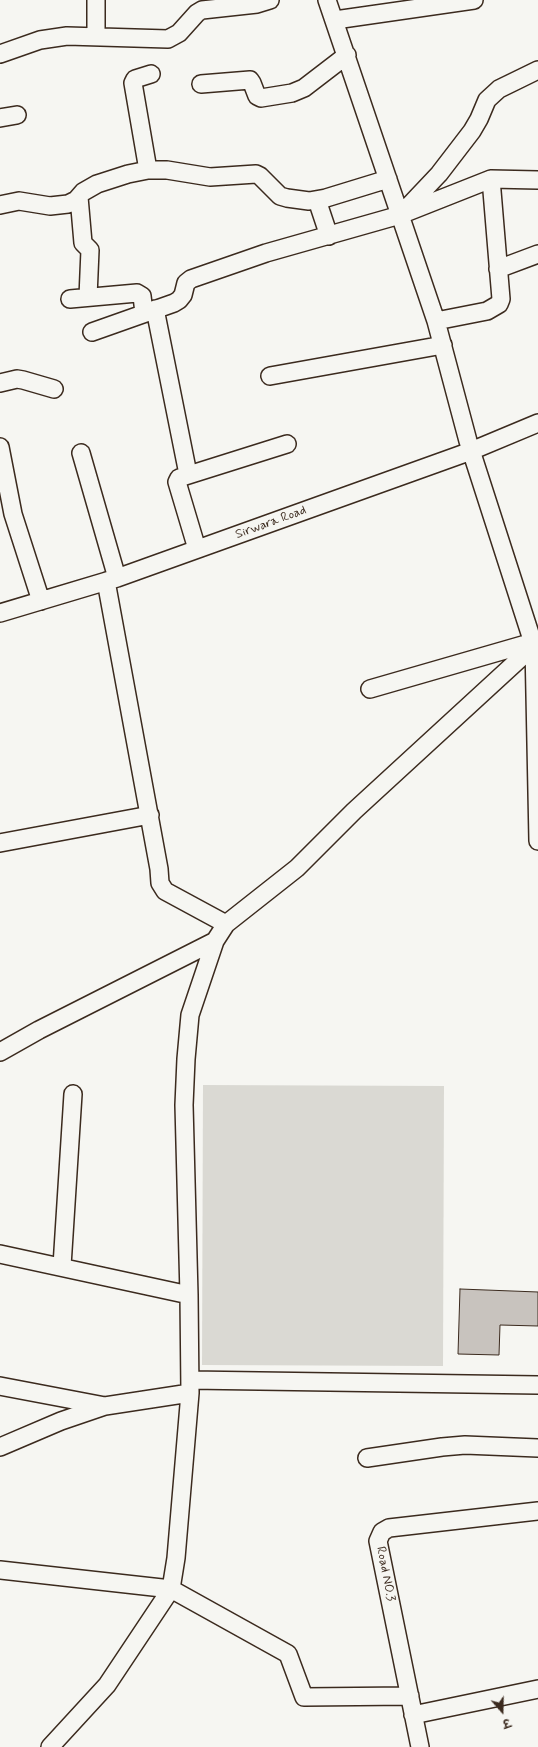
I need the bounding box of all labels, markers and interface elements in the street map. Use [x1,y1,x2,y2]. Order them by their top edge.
street label: Sirwara Road [233,503,309,543]
street label: Road NO.3 [372,1545,398,1603]
north arrow [482,1691,522,1731]
text: उ [500,1714,512,1730]

